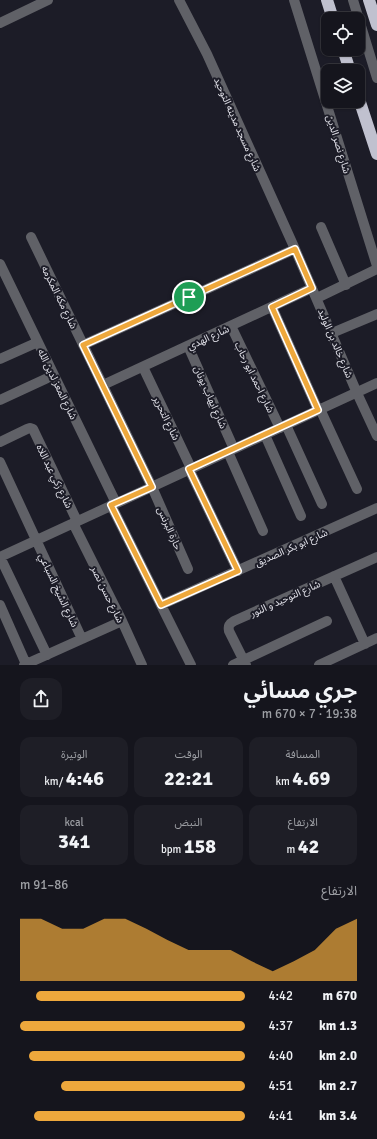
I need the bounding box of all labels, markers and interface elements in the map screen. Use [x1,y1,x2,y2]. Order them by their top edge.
map controls [321,12,365,108]
button: locate [321,12,365,56]
button: layers [321,64,365,108]
street label: شارع مسجد مدينه التوحيد [210,75,263,174]
street label: شارع نصر الدين [322,114,353,175]
street label: شارع مكه المكرمه [38,264,80,331]
pin [172,280,206,314]
icon: arrive [178,286,200,308]
street label: شارع خالد بن الوليد [314,307,355,380]
street label: شارع الهدي [186,323,232,354]
street label: شارع احمد ابو رحاب [231,340,276,415]
street label: شارع المعز لدين الله [34,347,79,422]
street label: شارع ايهاب يونان [190,364,229,431]
street label: شارع التحرير [149,394,182,443]
street label: شارع زكي عبد اللاه [32,443,75,511]
street label: حارة البرنس [154,505,184,552]
street label: شارع ابو بكر الصديق [253,526,330,570]
street label: شارع الشيخ السباعي [35,552,80,630]
street label: شارع حسن نصر [87,563,126,625]
street label: شارع التوحيد و النور [247,578,323,621]
text: جري مسائي [244,677,357,704]
button: share [20,678,62,720]
text: 19:38 · 7 × 670 m [262,706,357,722]
text: الوتيرة [61,748,87,761]
text: الوقت [175,748,202,761]
text: المسافة [286,748,320,761]
text: 4:46 [66,766,104,791]
text: 22:21 [164,766,213,791]
text: 4.69 [292,766,330,791]
text: /km [44,775,66,788]
text: km [275,775,292,788]
text: kcal [65,816,84,829]
text: النبض [175,816,202,829]
text: الارتفاع [288,816,318,829]
text: 341 [58,829,90,854]
text: 158 [184,834,216,859]
text: 42 [298,834,319,859]
text: bpm [161,843,184,856]
text: m [286,843,298,856]
text: 86–91 m [20,877,68,893]
text: الارتفاع [321,883,357,899]
text: 4:42 [268,988,293,1004]
text: 670 m [323,988,357,1004]
text: 4:37 [268,1018,293,1034]
text: 1.3 km [319,1018,357,1034]
text: 4:40 [268,1048,293,1064]
text: 2.0 km [319,1048,357,1064]
text: 4:51 [268,1078,293,1094]
text: 2.7 km [319,1078,357,1094]
text: 4:41 [268,1108,293,1124]
text: 3.4 km [319,1108,357,1124]

